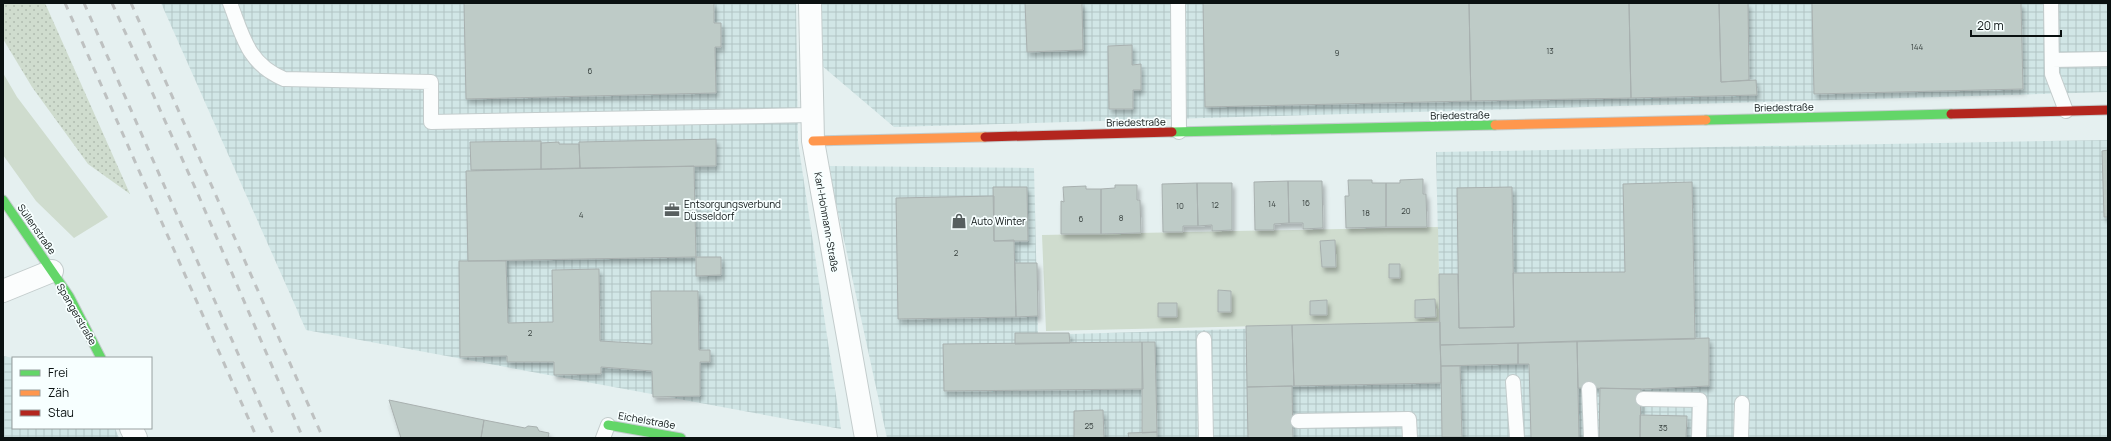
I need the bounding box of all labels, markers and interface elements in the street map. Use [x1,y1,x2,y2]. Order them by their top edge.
scale bar [1971,12,2061,38]
text: 20 m [1977,17,2004,34]
house number: 144 [1911,41,1924,52]
house number: 13 [1546,45,1554,56]
house number: 9 [1335,47,1340,58]
house number: 6 [588,65,593,76]
street label: Briedestraße [1754,99,1814,115]
street label: Briedestraße [1430,107,1490,123]
street label: Briedestraße [1106,114,1166,130]
street label: Karl-Hohmann-Straße [811,171,843,273]
place label: Entsorgungsverbund Düsseldorf [684,197,781,223]
house number: 16 [1302,197,1310,208]
house number: 14 [1268,198,1276,209]
house number: 12 [1211,199,1219,210]
house number: 10 [1176,200,1184,211]
street label: Süllenstraße [14,201,60,257]
office icon: Entsorgungsverbund Düsseldorf [663,201,681,219]
house number: 20 [1401,205,1411,216]
house number: 18 [1362,207,1370,218]
house number: 4 [579,209,584,220]
shop icon: Auto Winter [950,212,968,230]
house number: 8 [1119,212,1124,223]
house number: 6 [1079,213,1084,224]
place label: Auto Winter [971,214,1026,228]
house number: 2 [954,247,959,258]
street label: Spangerstraße [54,281,100,347]
house number: 2 [528,327,533,338]
legend [12,357,152,429]
text: Frei [48,364,68,381]
text: Zäh [48,384,69,401]
text: Stau [48,404,74,421]
street label: Eichelstraße [617,408,677,432]
house number: 25 [1084,420,1094,431]
house number: 35 [1658,422,1668,433]

